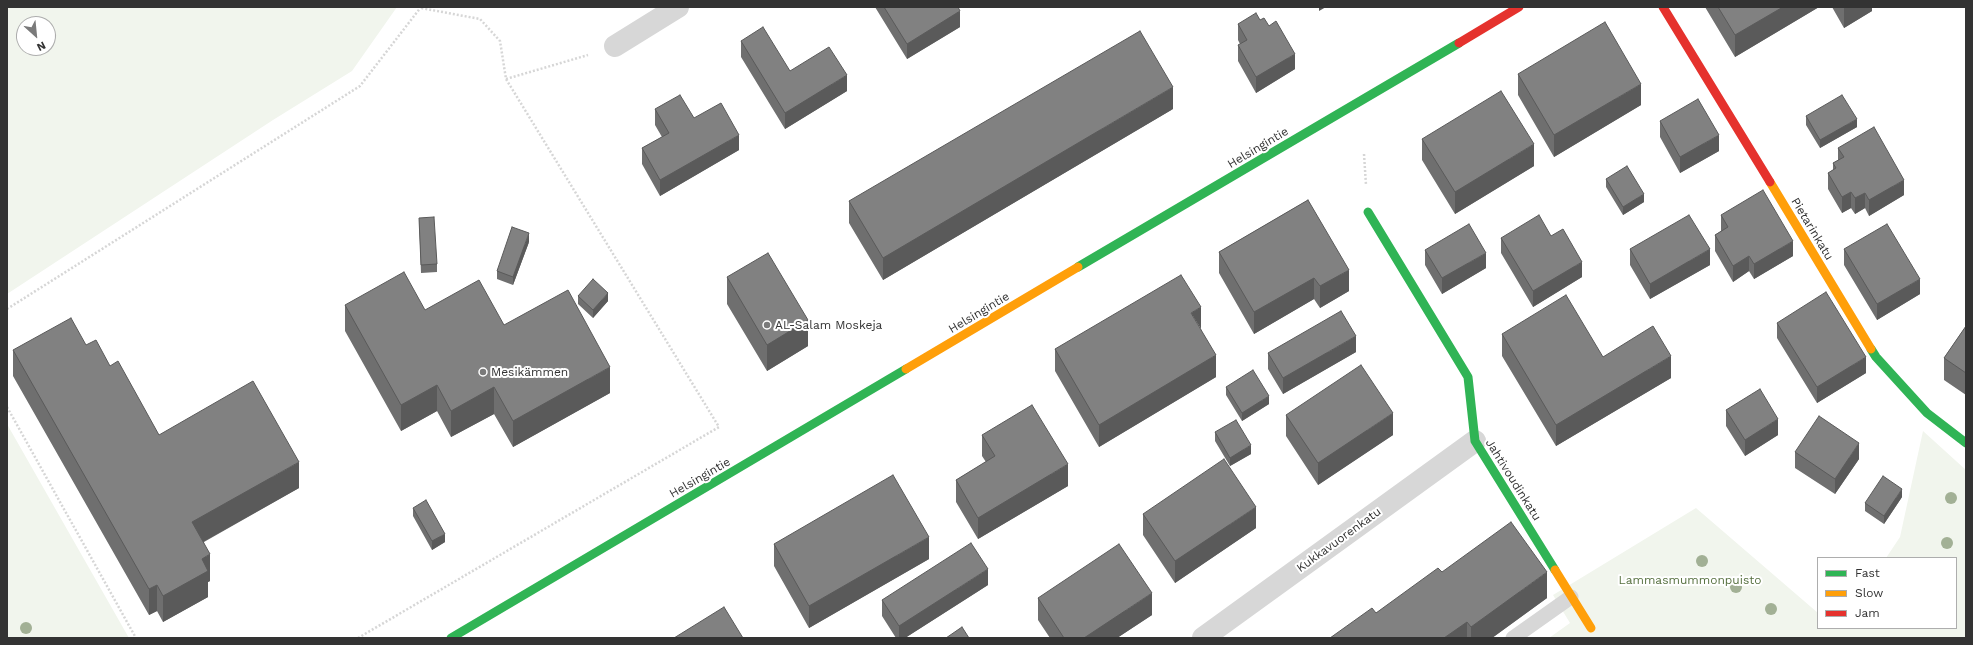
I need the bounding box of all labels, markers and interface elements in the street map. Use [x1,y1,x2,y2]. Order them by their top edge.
north arrow [16,16,56,56]
text: N [35,39,48,54]
street label: Helsingintie [1225,124,1291,172]
street label: Pietarinkatu [1788,195,1836,263]
street label: Helsingintie [946,289,1012,337]
place label: AL-Salam Moskeja [775,318,882,332]
marker: AL-Salam Moskeja [762,320,772,330]
place label: Mesikämmen [491,365,568,379]
marker: Mesikämmen [478,367,488,377]
street label: Jahtivoudinkatu [1482,437,1544,523]
street label: Helsingintie [667,455,733,501]
street label: Kukkavuorenkatu [1294,505,1384,575]
legend [1817,557,1957,629]
text: Fast [1855,566,1880,580]
park label: Lammasmummonpuisto [1619,573,1761,587]
text: Slow [1855,586,1883,600]
text: Jam [1855,606,1880,620]

